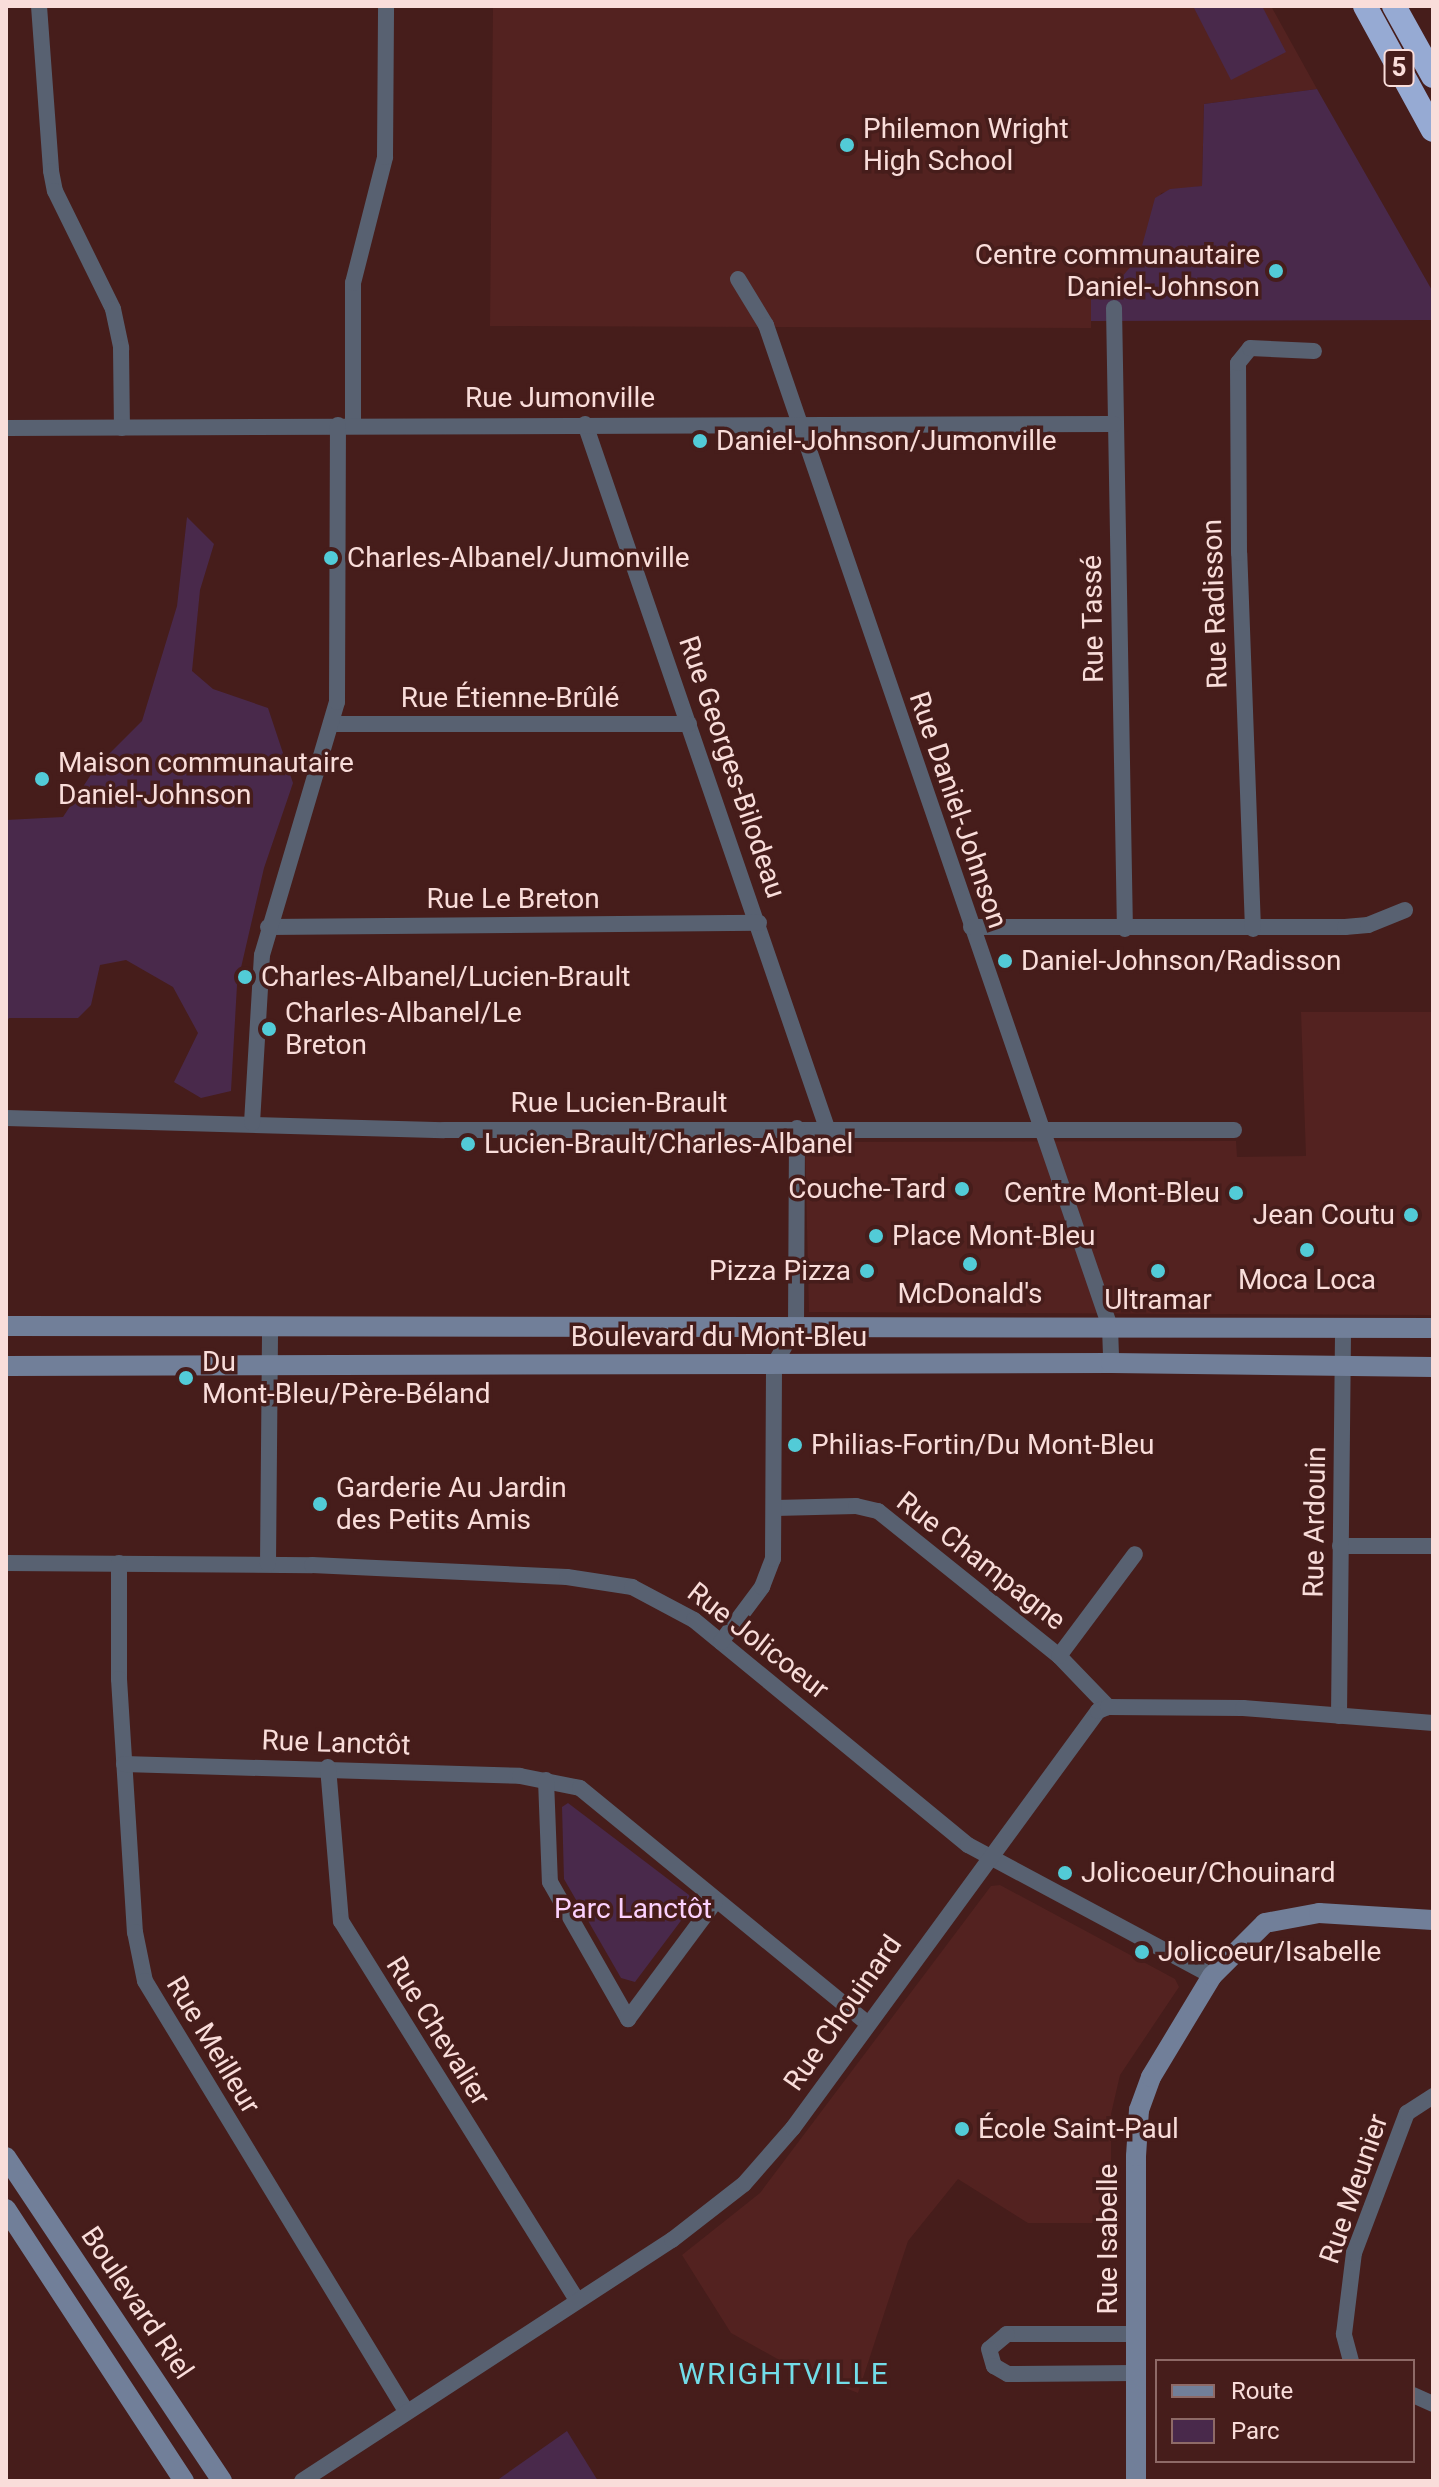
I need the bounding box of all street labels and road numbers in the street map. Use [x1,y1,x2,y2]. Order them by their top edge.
road number: 5 [1383,46,1415,90]
street label: Rue Jumonville [465,381,655,415]
street label: Rue Radisson [1195,519,1235,689]
street label: Rue Tassé [1075,554,1111,684]
street label: Rue Georges-Bilodeau [671,632,793,902]
street label: Rue Étienne-Brûlé [401,681,619,715]
street label: Rue Daniel-Johnson [902,687,1014,933]
street label: Rue Le Breton [426,882,600,916]
street label: Rue Lucien-Brault [511,1086,727,1120]
street label: Boulevard du Mont-Bleu [571,1320,867,1354]
street label: Rue Ardouin [1297,1446,1333,1598]
street label: Rue Champagne [890,1485,1072,1637]
street label: Rue Jolicoeur [681,1575,835,1707]
street label: Rue Lanctôt [261,1724,411,1762]
street label: Rue Chouinard [777,1929,909,2097]
street label: Rue Chevalier [379,1950,497,2112]
street label: Rue Meilleur [159,1970,267,2120]
street label: Rue Meunier [1313,2110,1395,2268]
street label: Rue Isabelle [1091,2164,1125,2314]
street label: Boulevard Riel [74,2220,200,2386]

